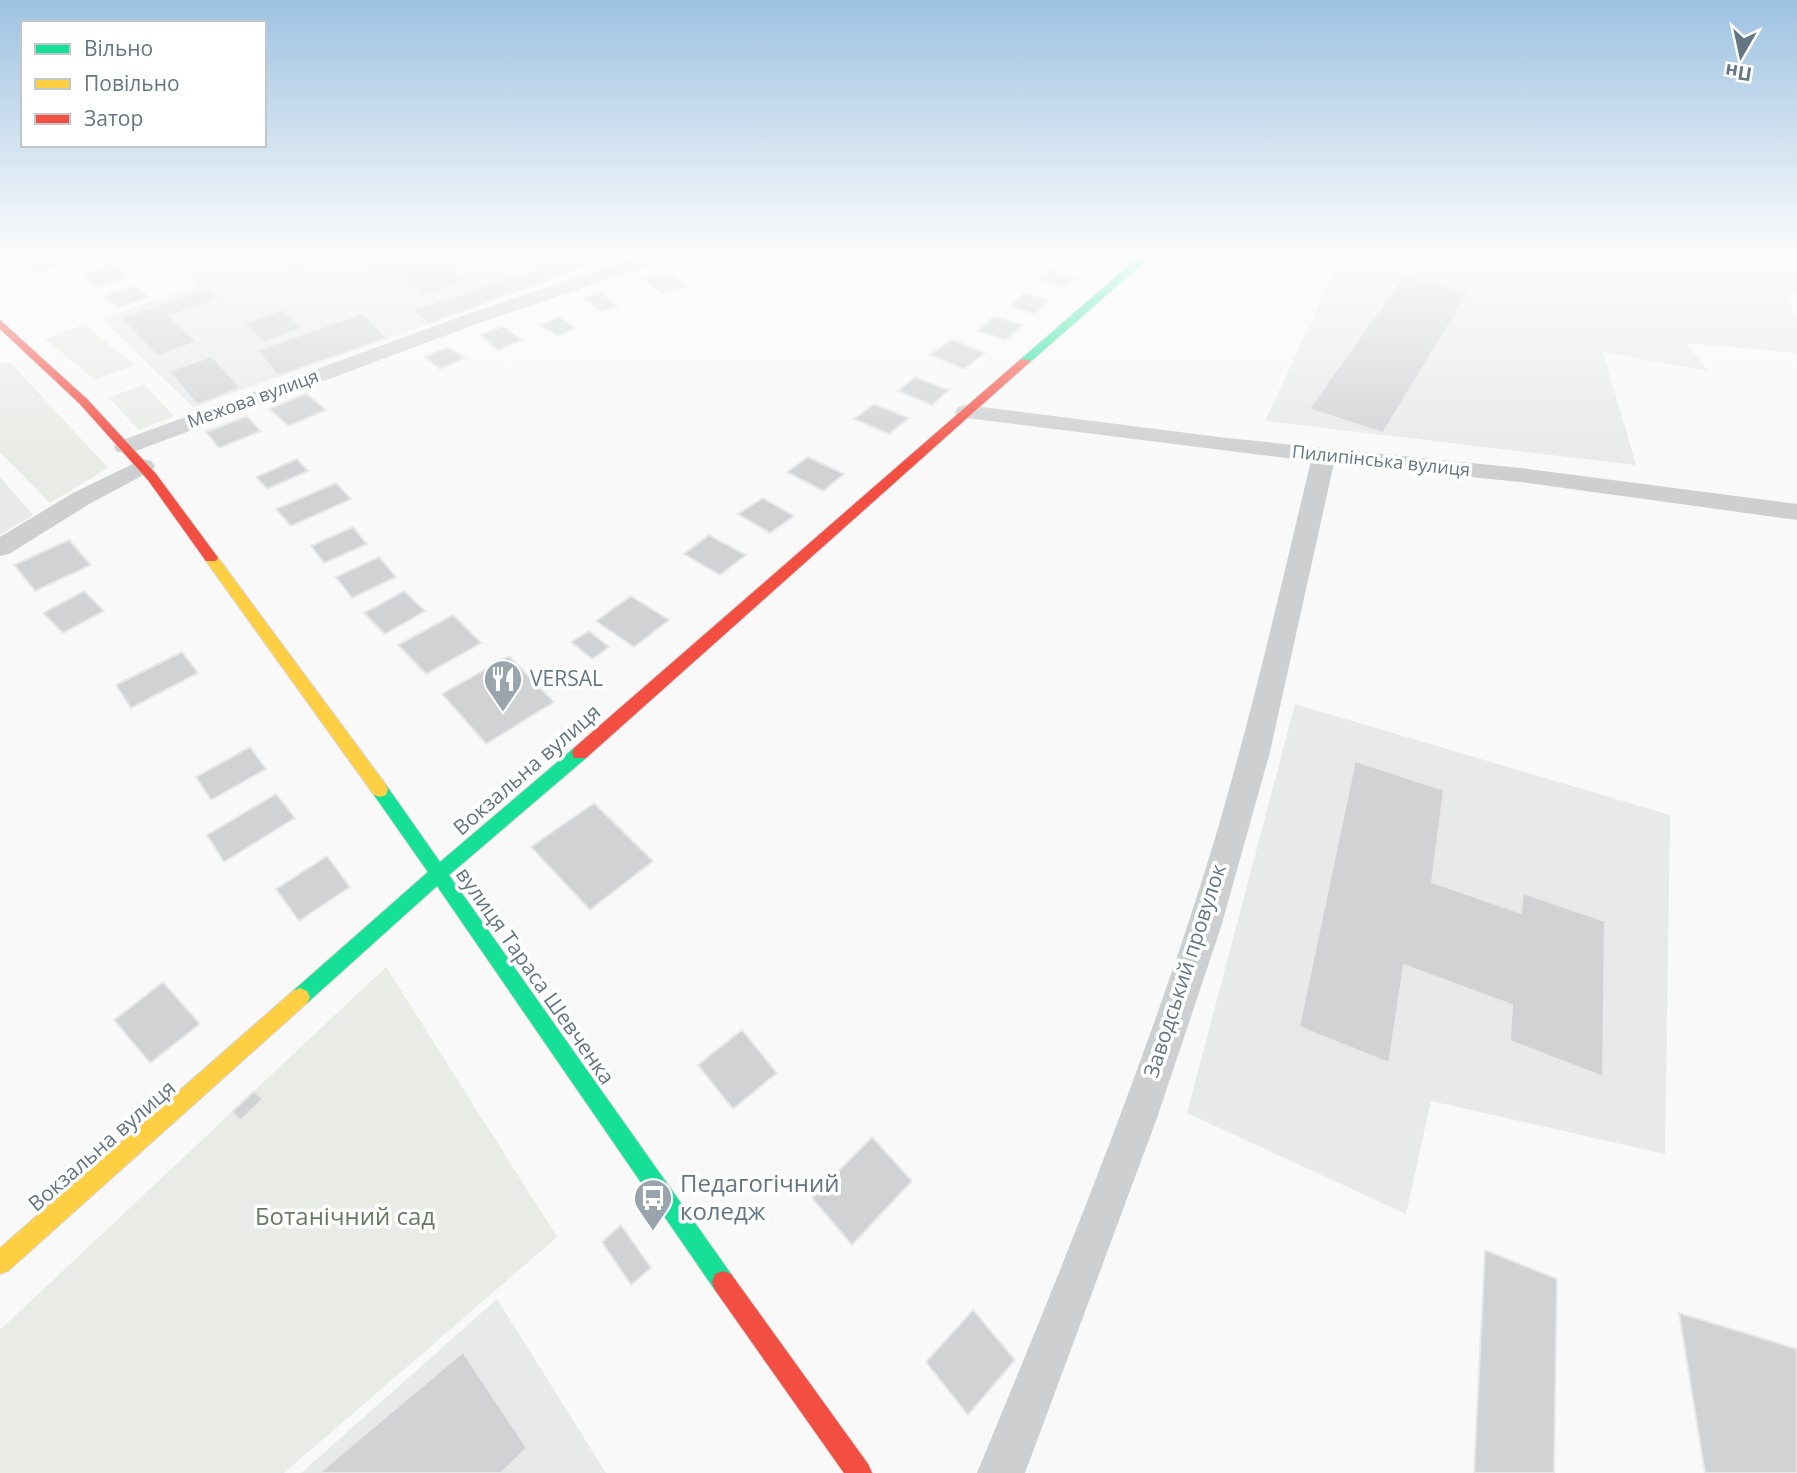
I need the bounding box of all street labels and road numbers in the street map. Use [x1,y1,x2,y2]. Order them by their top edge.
street label: Межова вулиця [184,363,321,433]
street label: Пилипінська вулиця [1291,439,1471,481]
street label: Вокзальна вулиця [447,698,606,841]
street label: Заводський провулок [1136,860,1232,1081]
street label: вулиця Тараса Шевченка [450,861,622,1090]
street label: Вокзальна вулиця [22,1074,181,1217]

